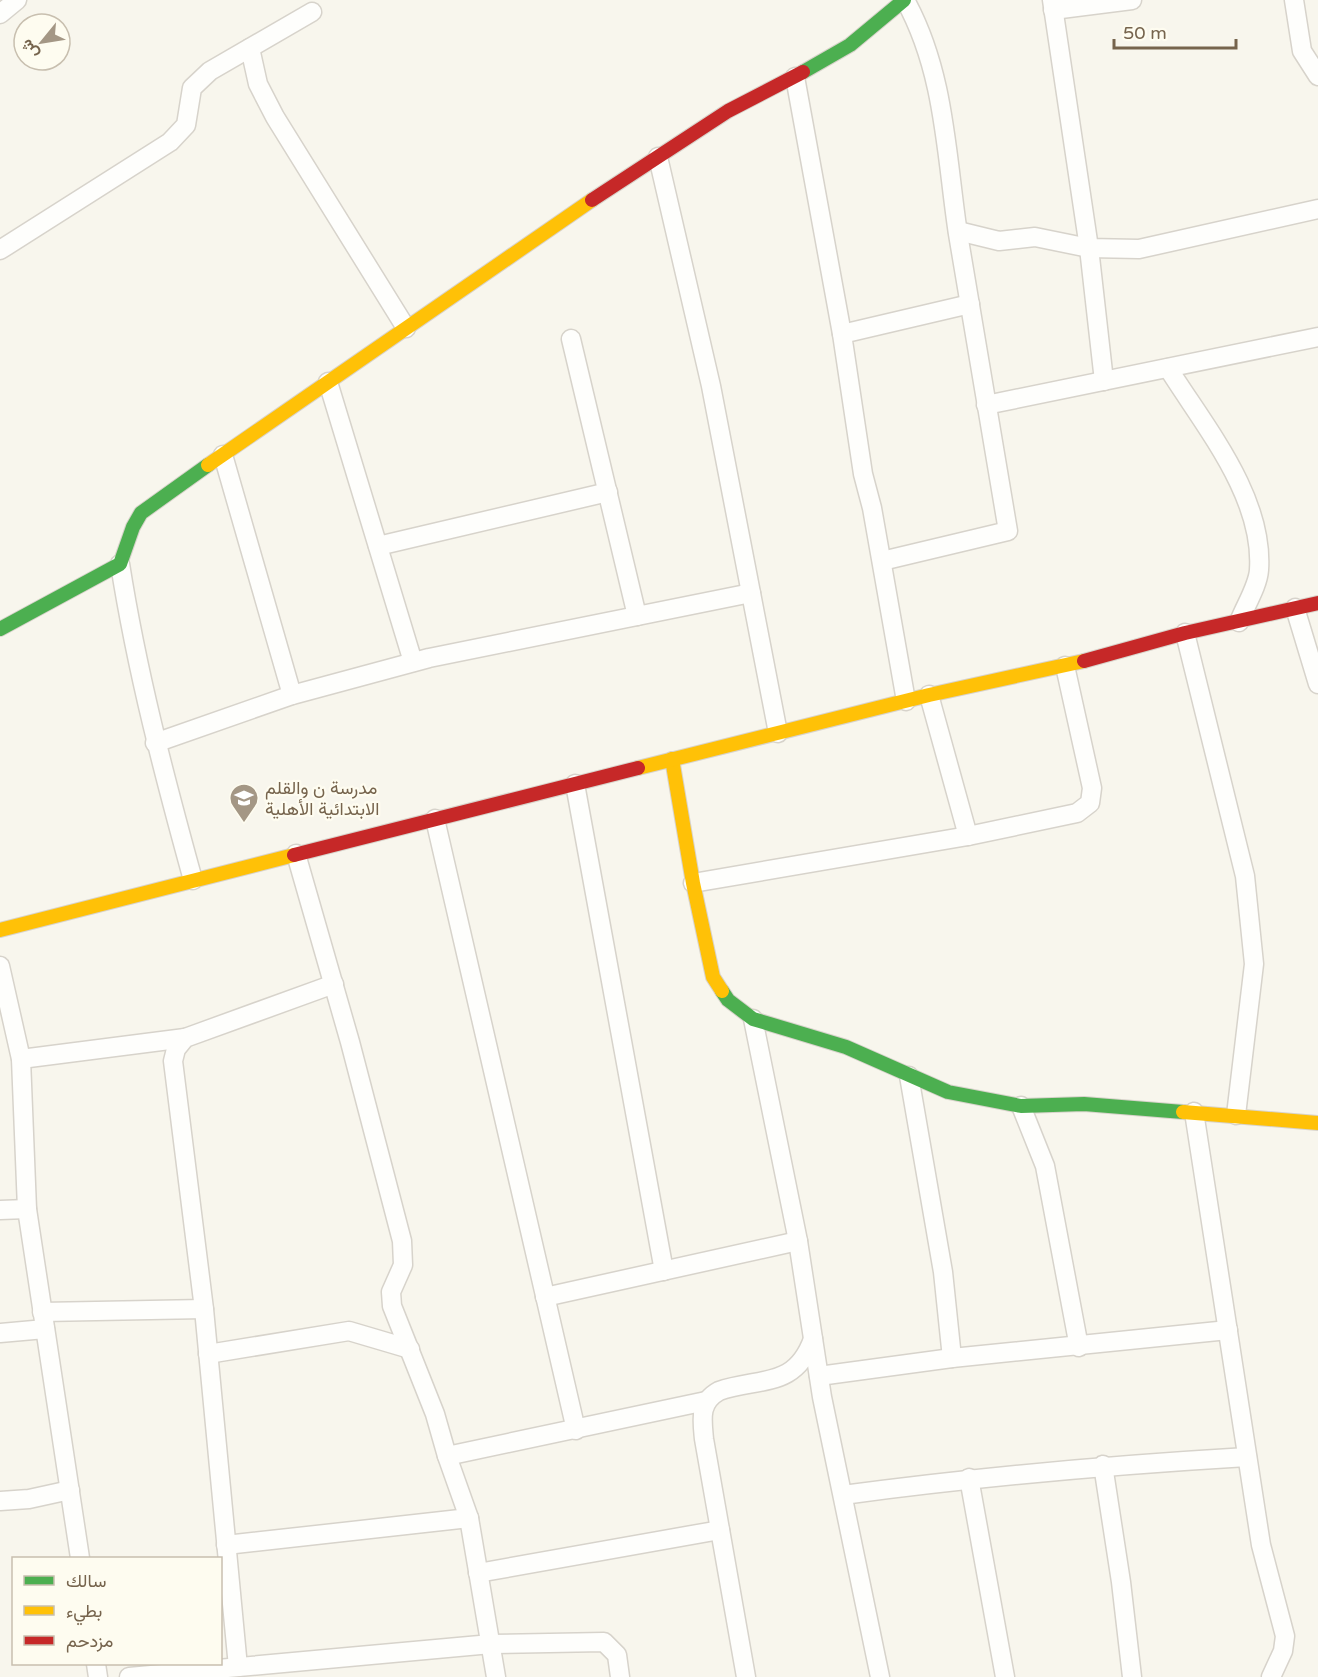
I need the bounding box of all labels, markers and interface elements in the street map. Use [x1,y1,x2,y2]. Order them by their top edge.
north arrow [12,12,72,72]
scale bar [1114,12,1236,50]
text: 50 m [1123,22,1167,44]
text: ش [16,36,43,62]
place label: مدرسة ن والقلم الابتدائية الأهلية [265,777,379,820]
school or university icon: مدرسة ن والقلم الابتدائية الأهلية [228,782,260,824]
legend [12,1557,222,1665]
text: سالك [66,1570,106,1592]
text: بطيء [66,1600,102,1626]
text: مزدحم [66,1630,113,1653]

